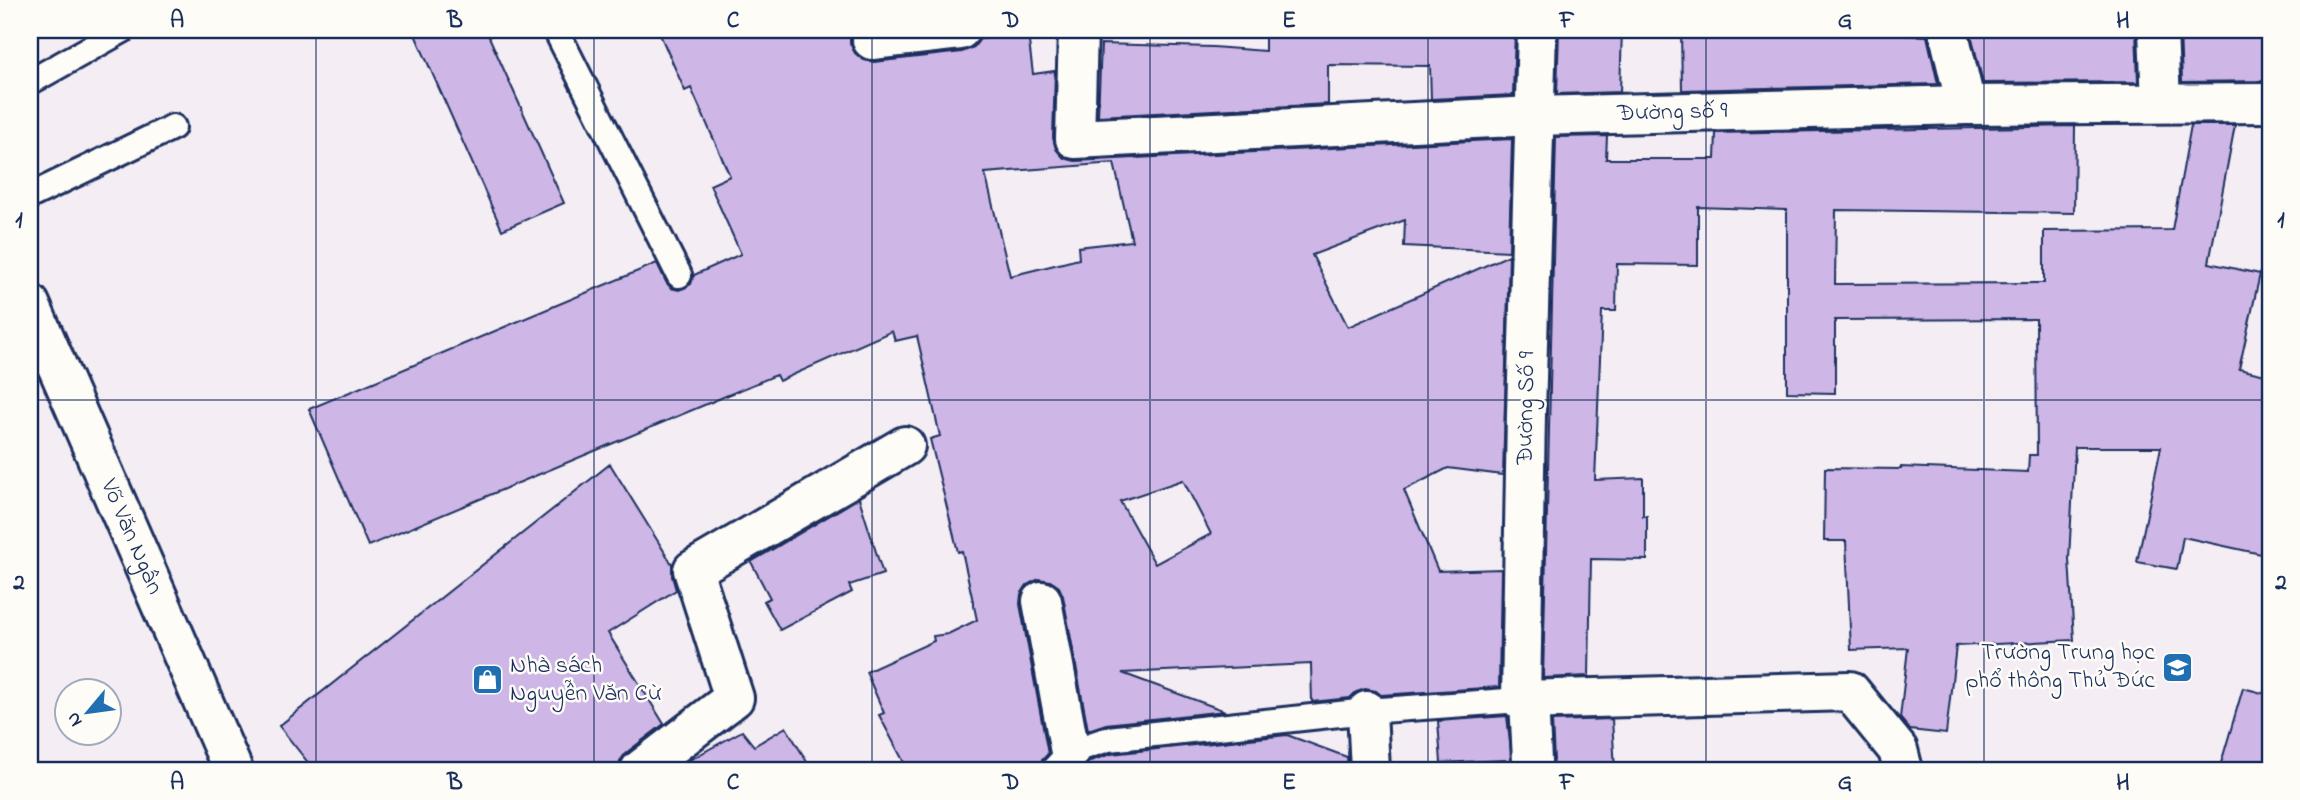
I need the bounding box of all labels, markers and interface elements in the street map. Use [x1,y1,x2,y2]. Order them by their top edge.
text: A [170,5,184,38]
text: B [446,5,463,38]
text: C [727,5,740,38]
text: D [1002,5,1019,38]
text: E [1282,5,1296,38]
text: F [1559,5,1575,38]
text: G [1838,5,1852,38]
text: H [2116,5,2130,38]
street label: Đường số 9 [1616,94,1729,131]
text: 1 [15,205,23,238]
text: 1 [2277,205,2285,238]
street label: Đường Số 9 [1508,350,1546,466]
street label: Võ Văn Ngân [90,473,172,600]
text: 2 [12,567,25,600]
text: 2 [2274,567,2287,600]
place label: Trường Trung học phổ thông Thủ Đức [1965,636,2155,699]
place label: Nhà sách Nguyễn Văn Cừ [510,649,662,713]
school or university icon: Trường Trung học phổ thông Thủ Đức [2161,650,2195,684]
shop icon: Nhà sách Nguyễn Văn Cừ [470,663,504,697]
north arrow [52,678,122,748]
text: N [60,707,90,731]
text: A [170,767,184,800]
text: B [446,767,463,800]
text: C [727,767,740,800]
text: D [1002,767,1019,800]
text: E [1282,767,1296,800]
text: F [1559,767,1575,800]
text: G [1838,767,1852,800]
text: H [2116,767,2130,800]

